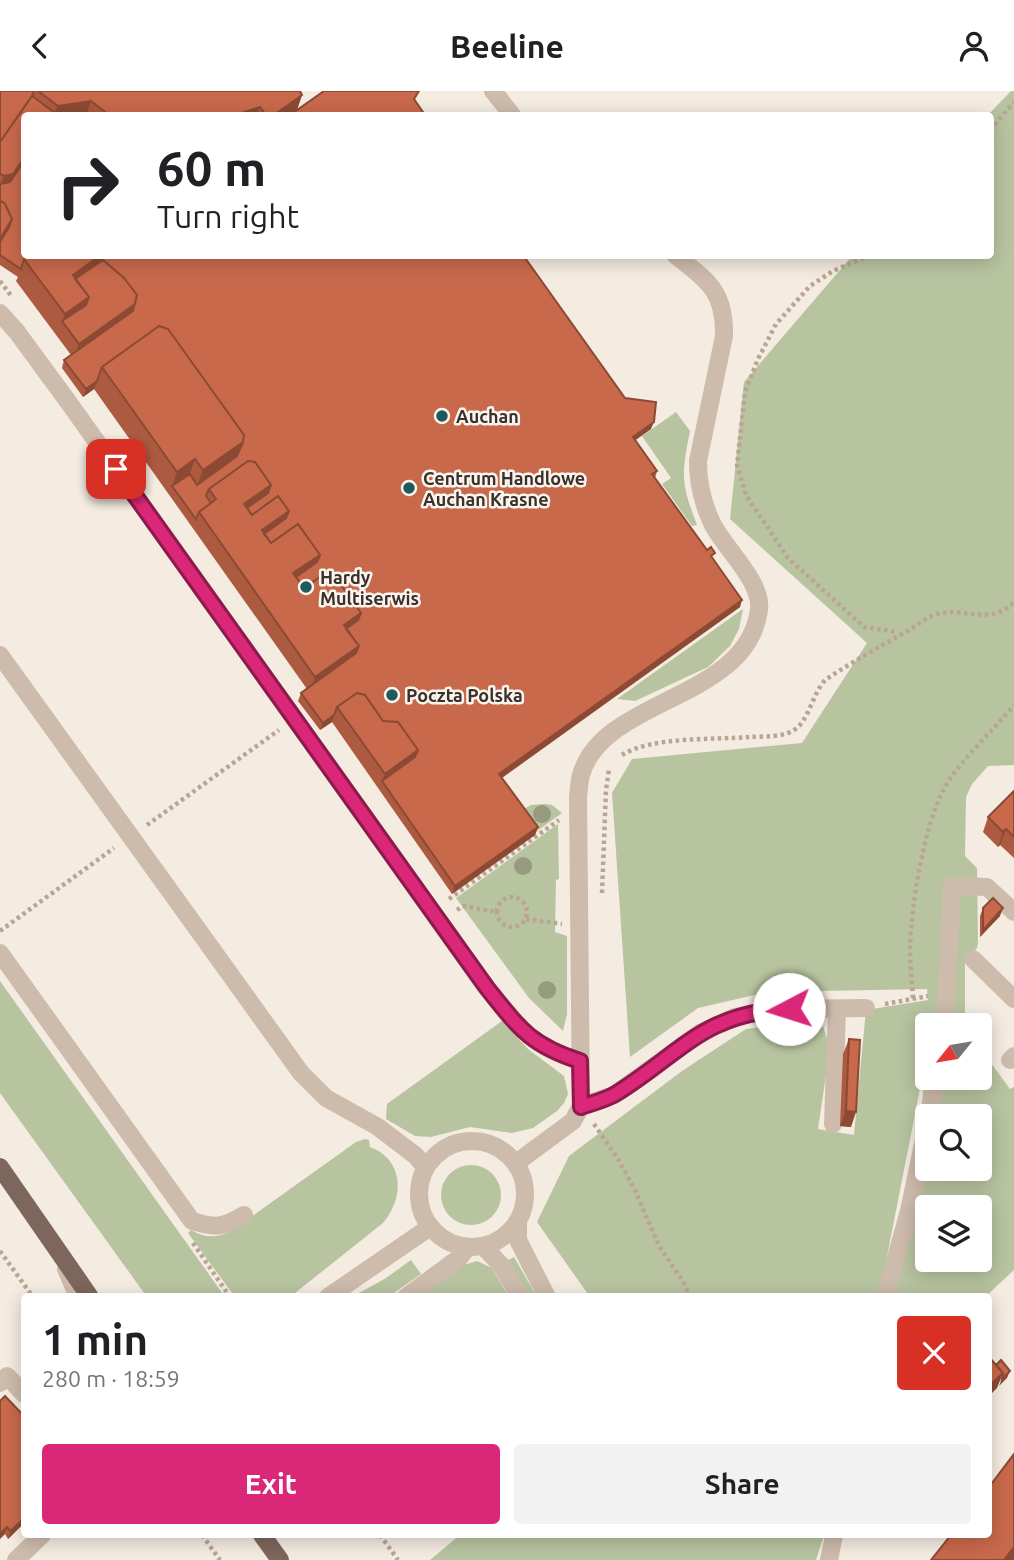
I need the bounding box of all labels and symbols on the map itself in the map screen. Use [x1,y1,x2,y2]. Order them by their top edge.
place label: Auchan [456,406,519,426]
marker: Auchan [434,408,450,424]
pin [86,439,146,499]
place label: Centrum Handlowe Auchan Krasne [423,468,585,509]
marker: Centrum Handlowe Auchan Krasne [401,480,417,496]
place label: Hardy Multiserwis [320,567,419,608]
marker: Hardy Multiserwis [298,579,314,595]
place label: Poczta Polska [406,685,523,705]
marker: Poczta Polska [384,687,400,703]
position arrow [752,972,826,1046]
north arrow [915,1013,992,1090]

